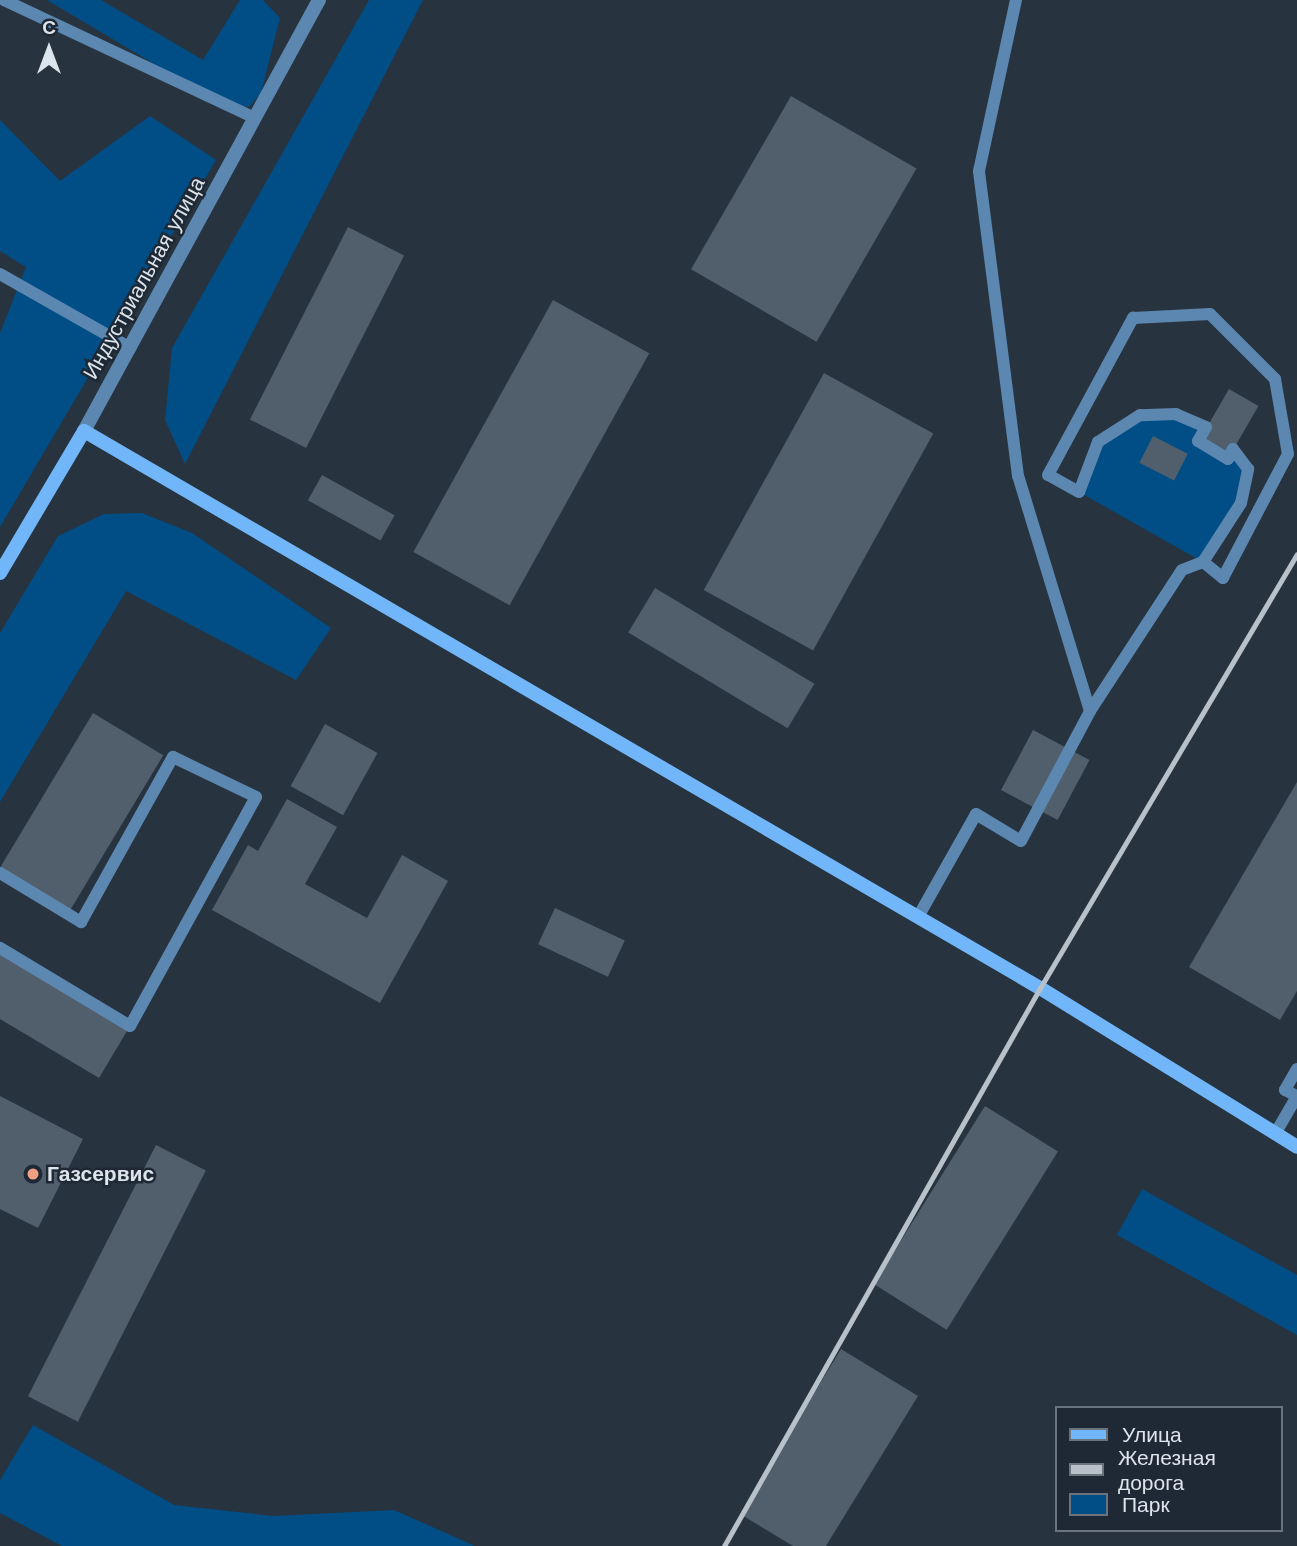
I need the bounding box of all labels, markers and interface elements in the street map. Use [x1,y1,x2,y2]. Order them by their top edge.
north arrow [14,14,84,84]
text: С [42,16,56,39]
street label: Индустриальная улица [78,173,210,383]
place label: Газсервис [47,1161,154,1187]
marker: Газсервис [25,1166,41,1182]
legend [1056,1406,1283,1532]
text: Улица [1122,1422,1182,1447]
text: Железная дорога [1118,1445,1216,1495]
text: Парк [1122,1492,1170,1517]

